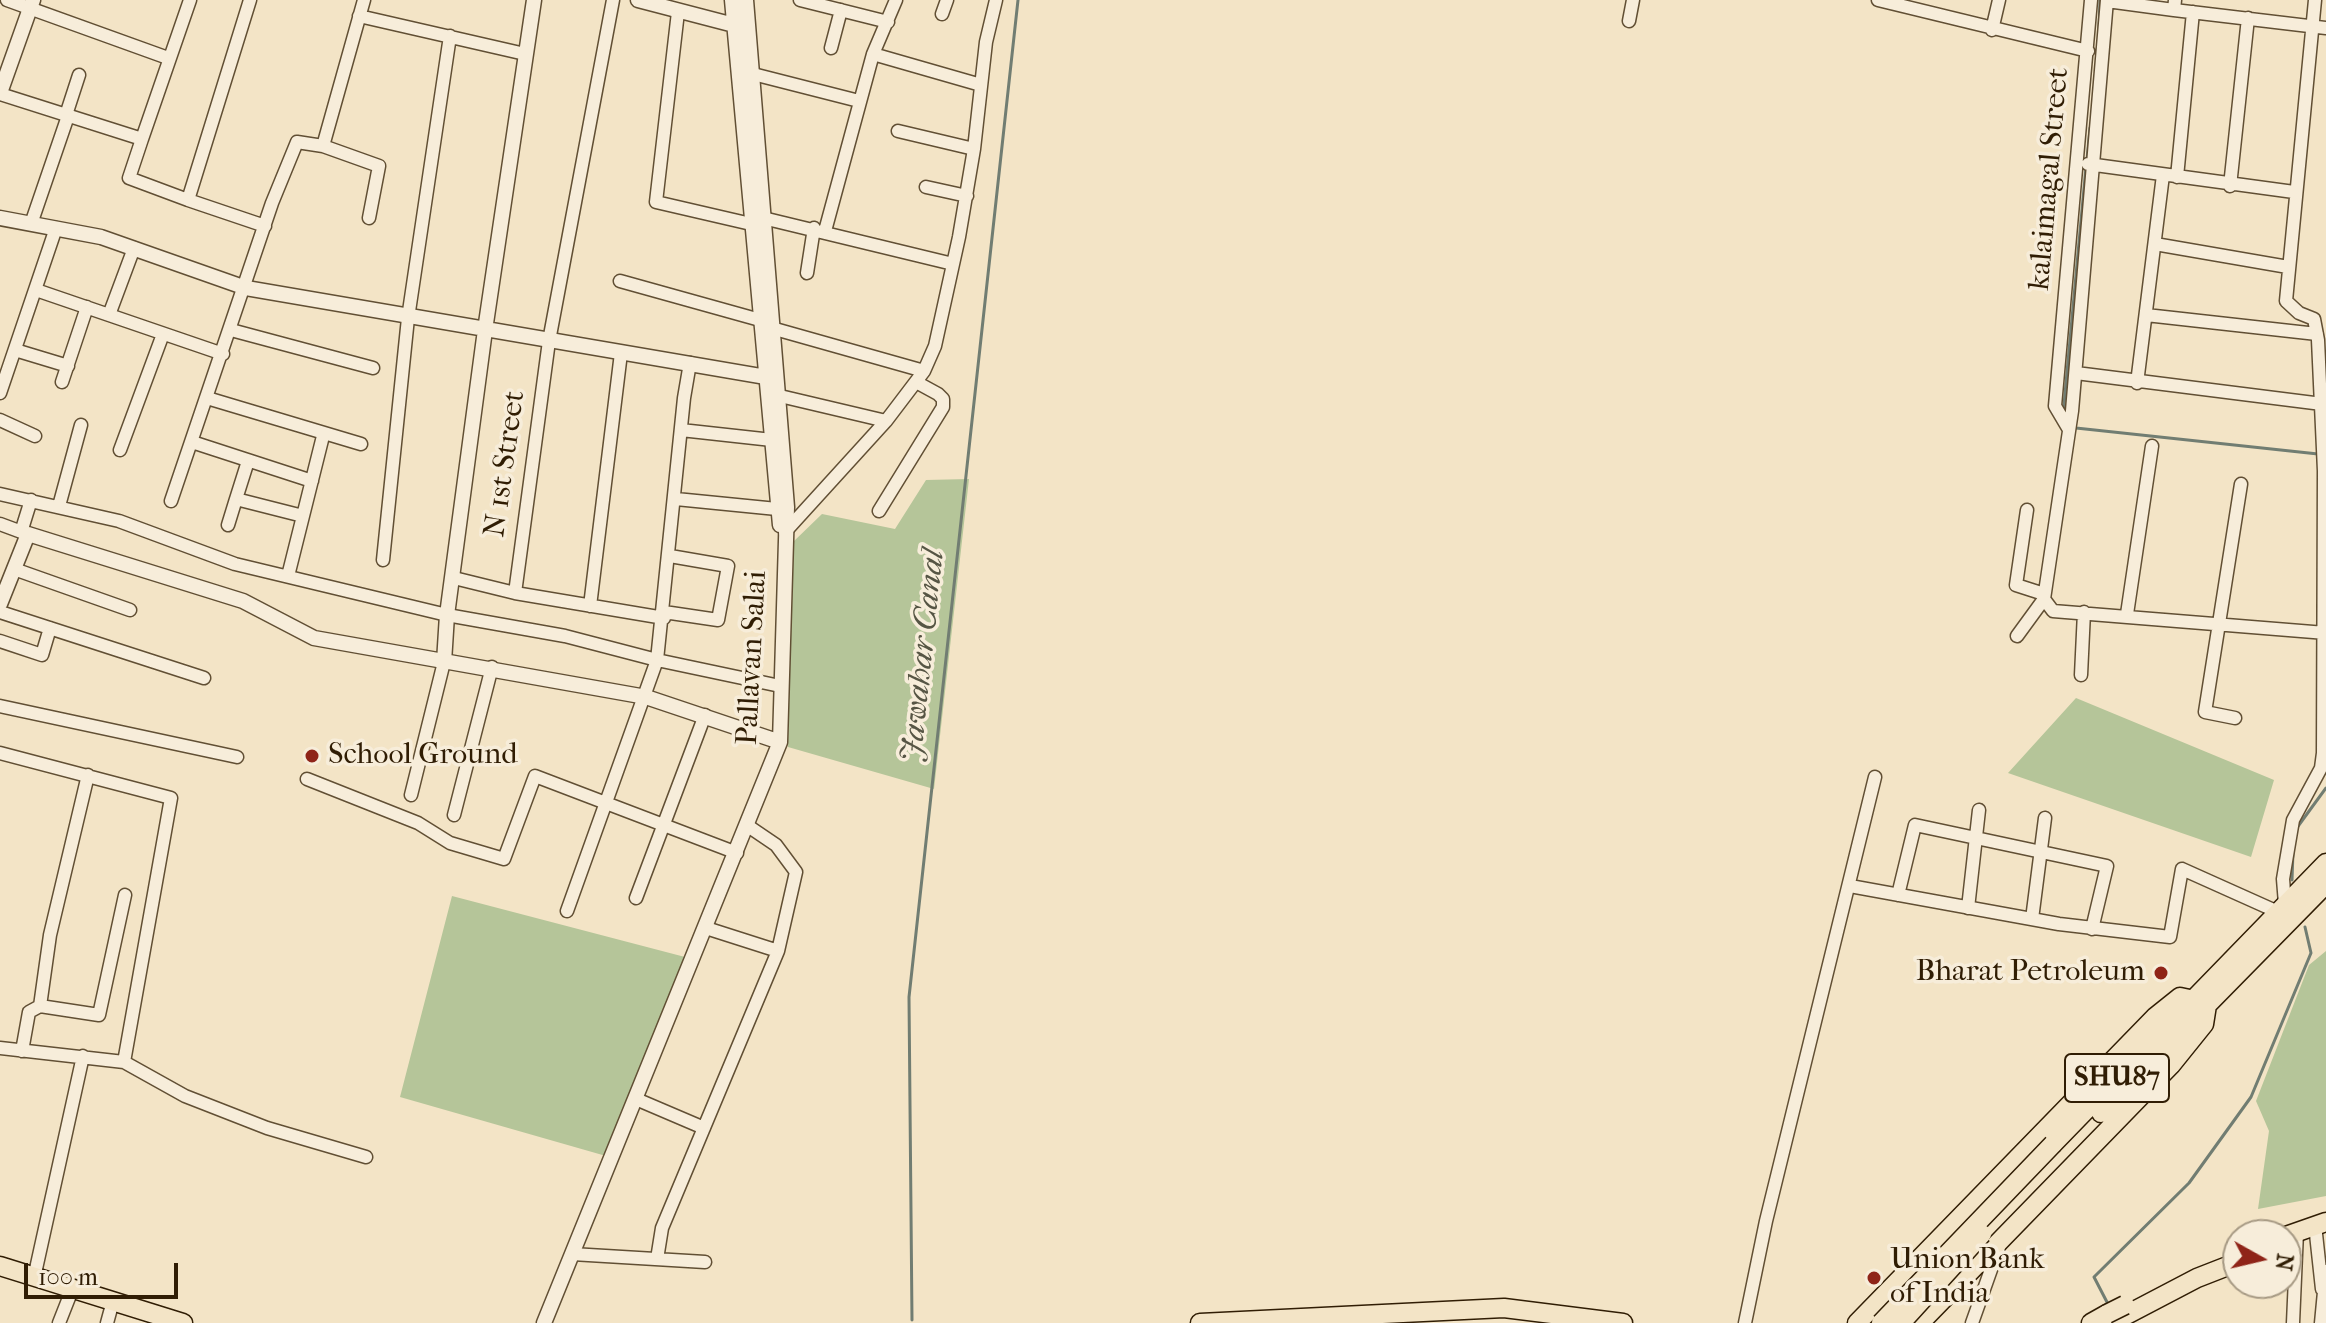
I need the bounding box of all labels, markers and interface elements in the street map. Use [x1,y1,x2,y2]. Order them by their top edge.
street label: kalaimagal Street [2022,66,2078,292]
street label: N 1st Street [478,389,534,539]
water label: Jawahar Canal [894,548,954,764]
street label: Pallavan Salai [730,570,776,746]
place label: School Ground [328,738,518,774]
marker: School Ground [303,747,321,765]
place label: Bharat Petroleum [1916,955,2145,991]
marker: Bharat Petroleum [2152,964,2170,982]
road number: SHU87 [2065,1054,2169,1102]
north arrow [2222,1219,2302,1299]
place label: Union Bank of India [1890,1243,2044,1314]
scale bar [28,1247,182,1297]
text: N [2270,1252,2298,1272]
text: 100 m [38,1263,98,1291]
marker: Union Bank of India [1865,1269,1883,1287]

